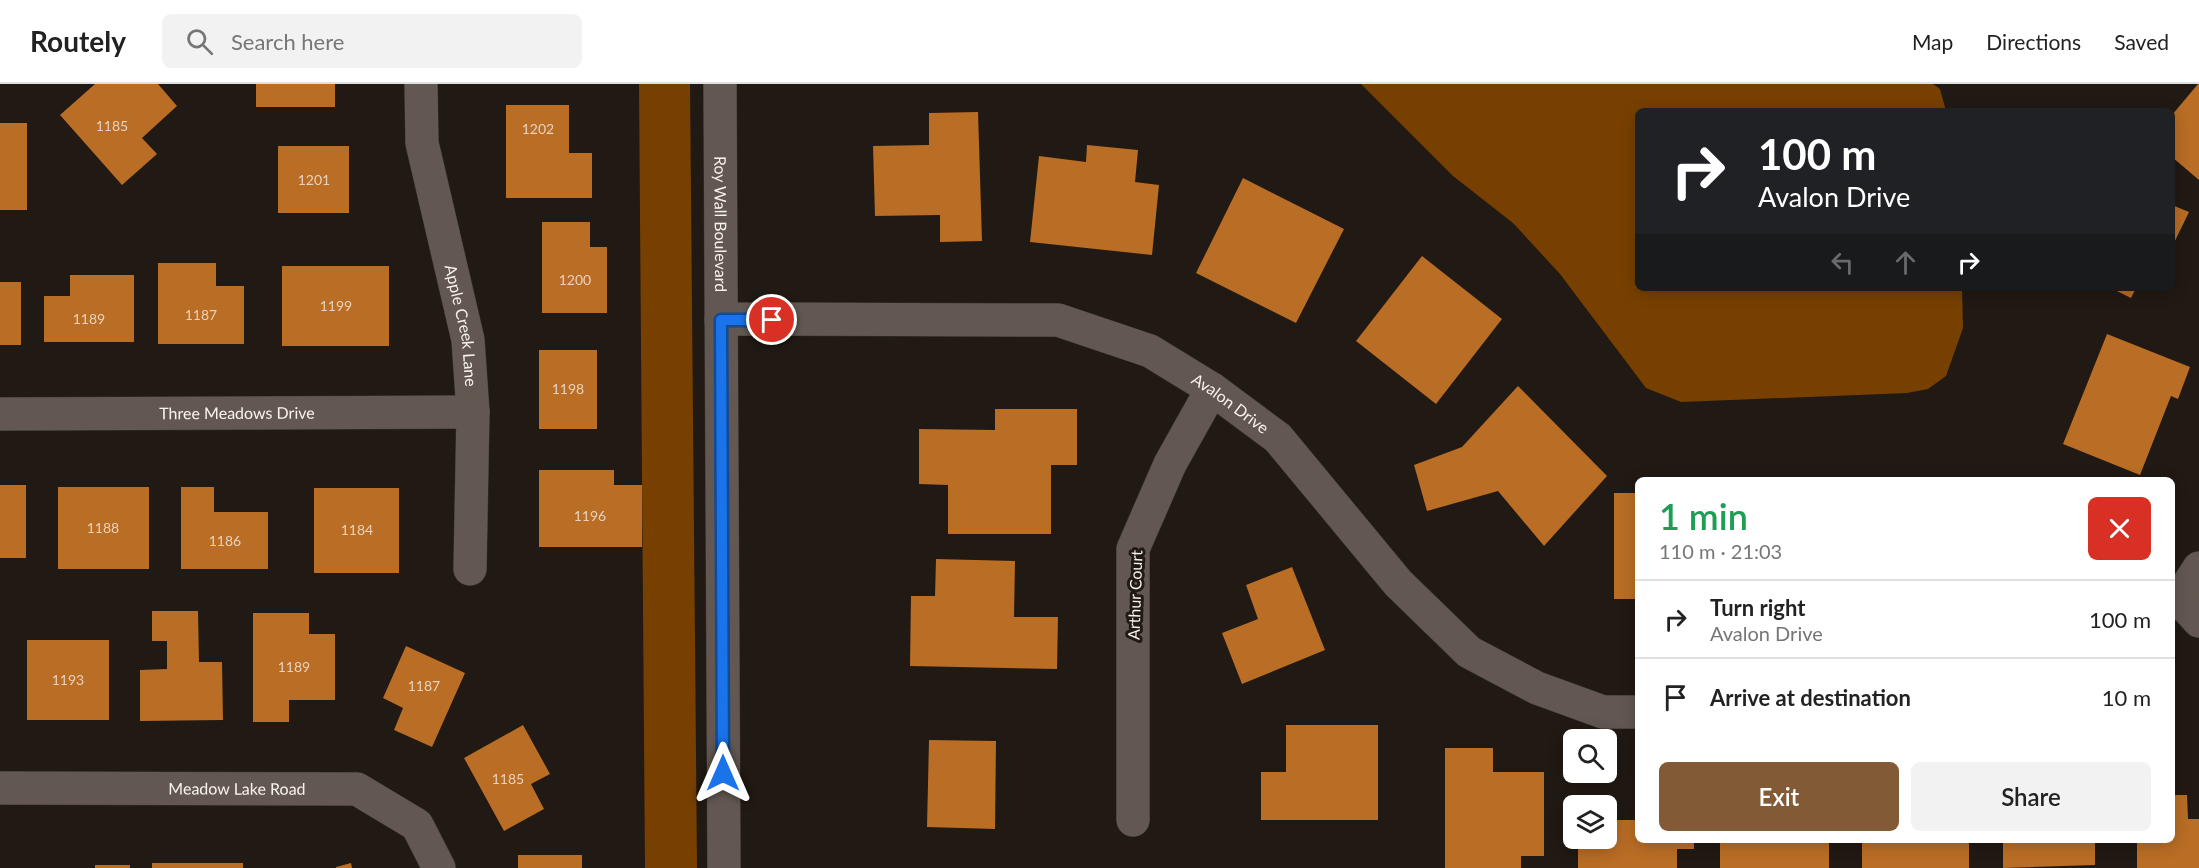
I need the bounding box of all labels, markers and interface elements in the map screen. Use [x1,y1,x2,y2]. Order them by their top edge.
search box [162,14,582,68]
text: Routely [30,24,126,58]
icon: search [183,25,216,58]
text: Search here [231,28,344,55]
text: Map [1912,29,1953,54]
text: Directions [1986,29,2081,54]
text: Saved [2114,29,2169,54]
house number: 1185 [96,117,128,134]
house number: 1202 [522,120,554,137]
text: 100 m [1758,129,1876,179]
icon: right [1659,132,1737,210]
street label: Roy Wall Boulevard [711,156,731,292]
house number: 1201 [298,171,330,188]
text: Avalon Drive [1758,180,1910,213]
icon: left [1826,246,1859,279]
icon: ahead [1889,246,1922,279]
icon: right [1952,246,1985,279]
street label: Apple Creek Lane [442,262,481,387]
house number: 1200 [559,271,591,288]
pin [746,294,797,345]
house number: 1199 [320,297,352,314]
icon: arrive [755,303,788,336]
house number: 1187 [185,306,217,323]
house number: 1189 [73,310,105,327]
street label: Avalon Drive [1189,369,1273,437]
house number: 1198 [552,380,584,397]
street label: Three Meadows Drive [159,403,315,422]
text: 1 min [1659,494,1748,538]
button: close [2088,497,2151,560]
house number: 1196 [574,507,606,524]
house number: 1188 [87,519,119,536]
house number: 1184 [341,521,373,538]
house number: 1186 [209,532,241,549]
text: 110 m · 21:03 [1659,539,1782,563]
street label: Arthur Court [1123,549,1146,640]
text: Turn right [1710,594,1805,621]
icon: right [1659,603,1692,636]
text: 100 m [2089,606,2151,633]
text: Avalon Drive [1710,621,1823,645]
house number: 1189 [278,658,310,675]
house number: 1193 [52,671,84,688]
house number: 1187 [408,677,440,694]
icon: arrive [1659,681,1692,714]
text: Arrive at destination [1710,684,1911,711]
text: 10 m [2102,684,2151,711]
map controls [1563,729,1617,849]
button: search [1563,729,1617,783]
position arrow [691,741,755,805]
button: Exit [1659,762,1899,831]
button: Share [1911,762,2151,831]
house number: 1185 [492,770,524,787]
street label: Meadow Lake Road [168,778,306,798]
button: layers [1563,795,1617,849]

